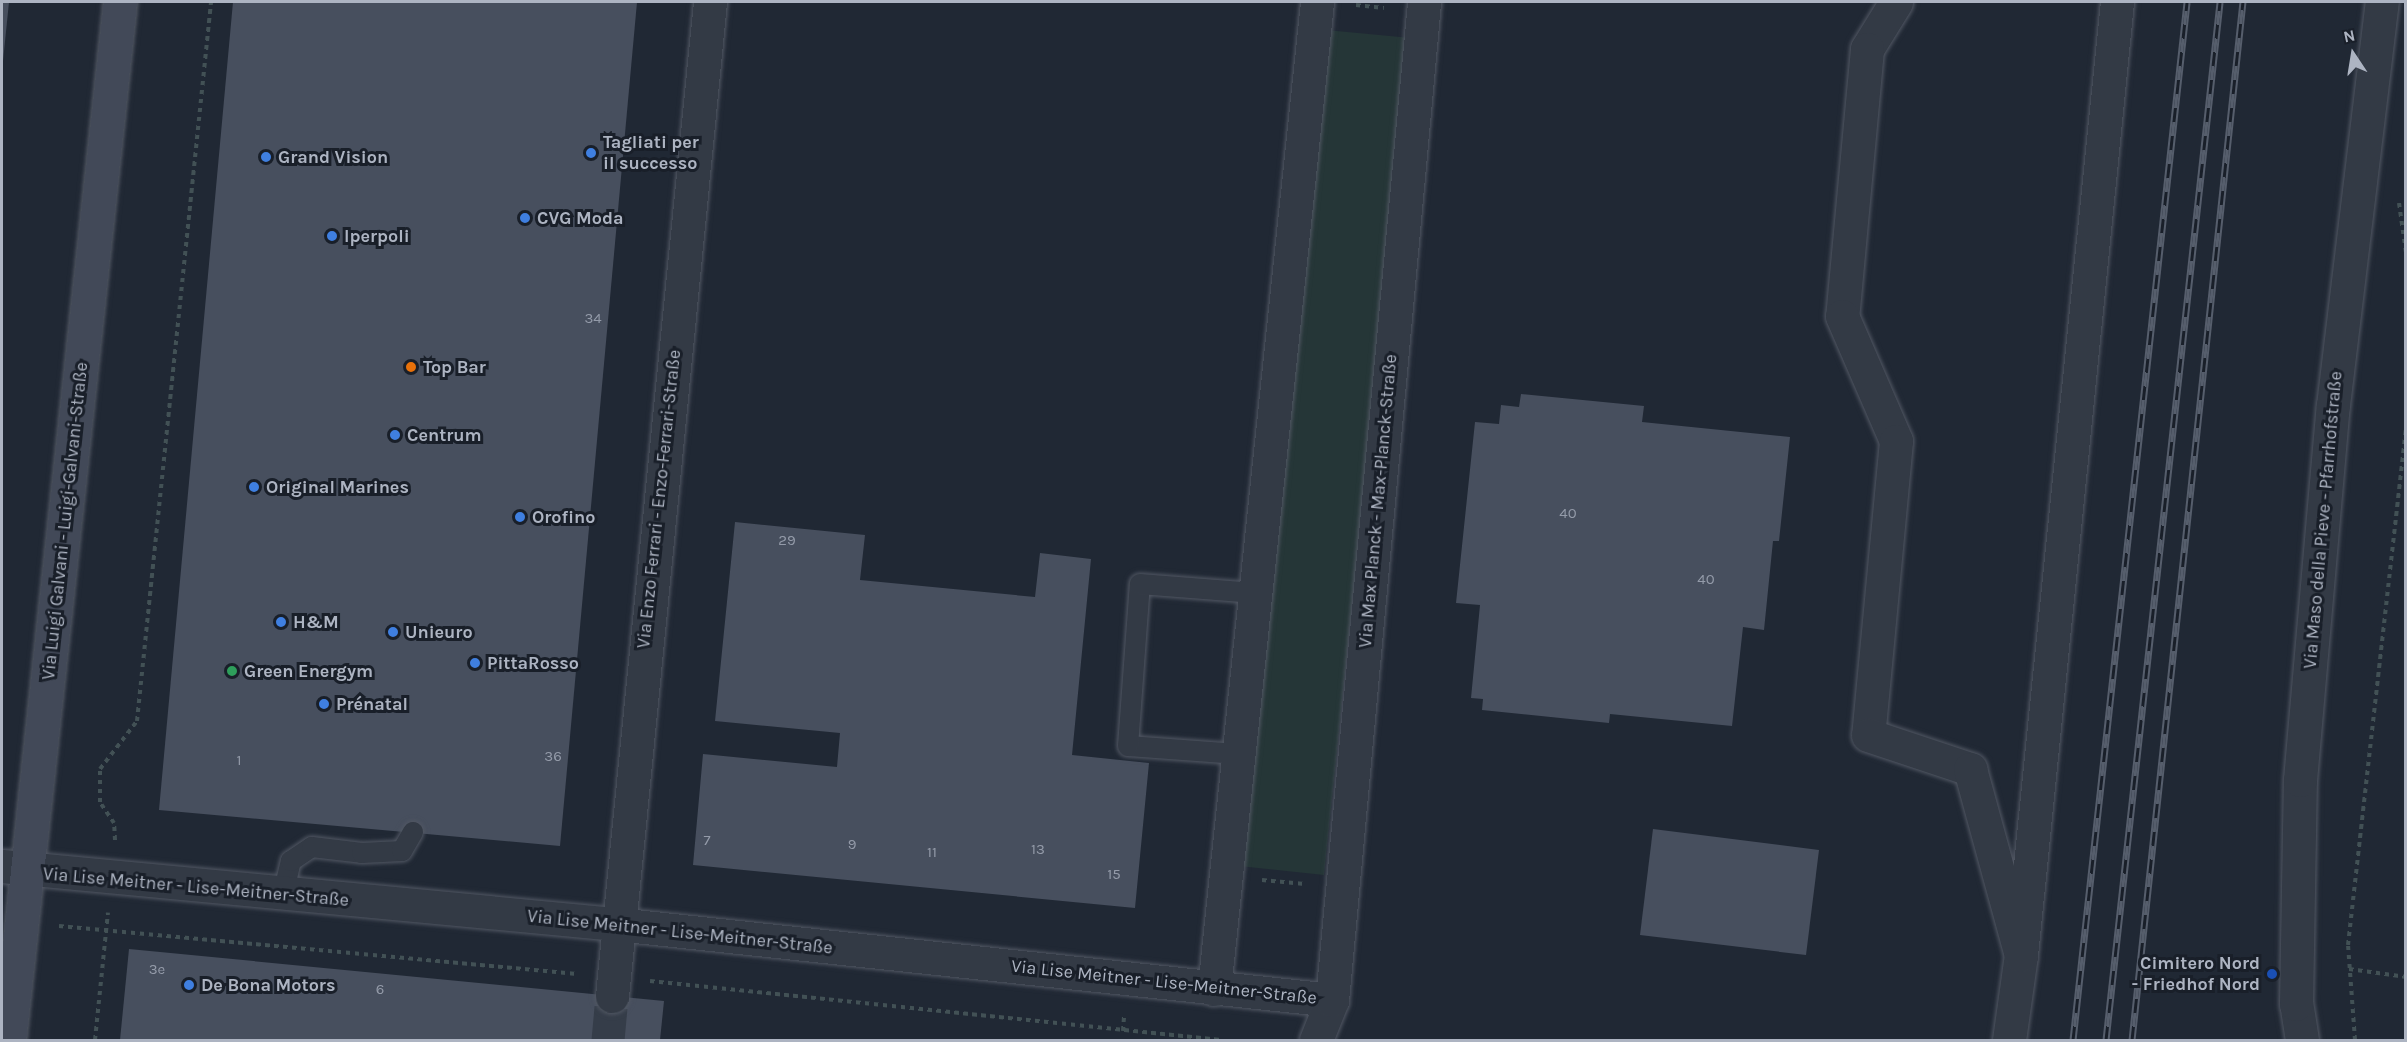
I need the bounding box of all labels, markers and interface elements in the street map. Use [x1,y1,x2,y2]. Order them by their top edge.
north arrow [2323,24,2383,84]
text: N [2342,25,2357,46]
place label: Tagliati per il successo [603,132,699,174]
place label: Grand Vision [278,146,388,168]
marker: Tagliati per il successo [584,146,598,160]
marker: Grand Vision [259,150,273,164]
place label: CVG Moda [537,207,623,229]
marker: CVG Moda [518,211,532,225]
place label: Iperpoli [344,225,410,247]
marker: Iperpoli [325,229,339,243]
house number: 34 [584,310,602,328]
street label: Via Enzo Ferrari - Enzo-Ferrari-Straße [633,349,685,649]
street label: Via Max Planck - Max-Planck-Straße [1354,353,1402,649]
place label: Top Bar [423,356,486,378]
marker: Top Bar [404,360,418,374]
street label: Via Luigi Galvani - Luigi-Galvani-Straße [38,361,92,681]
street label: Via Maso della Pieve - Pfarrhofstraße [2299,370,2347,670]
place label: Centrum [407,424,482,446]
marker: Centrum [388,428,402,442]
place label: Original Marines [266,476,409,498]
marker: Original Marines [247,480,261,494]
house number: 40 [1559,505,1577,523]
place label: Orofino [532,506,595,528]
marker: Orofino [513,510,527,524]
house number: 29 [778,532,796,550]
house number: 40 [1697,571,1715,589]
place label: H&M [293,611,339,633]
marker: H&M [274,615,288,629]
place label: Unieuro [405,621,473,643]
marker: Unieuro [386,625,400,639]
place label: PittaRosso [487,652,579,674]
marker: PittaRosso [468,656,482,670]
place label: Green Energym [244,660,373,682]
marker: Green Energym [225,664,239,678]
place label: Prénatal [336,693,408,715]
marker: Prénatal [317,697,331,711]
house number: 36 [544,748,562,766]
house number: 1 [237,752,241,770]
house number: 7 [703,832,711,850]
house number: 9 [848,836,856,854]
house number: 13 [1031,841,1045,859]
house number: 11 [927,844,937,862]
street label: Via Lise Meitner - Lise-Meitner-Straße [42,863,350,911]
house number: 15 [1107,866,1121,884]
street label: Via Lise Meitner - Lise-Meitner-Straße [526,905,834,959]
place label: Cimitero Nord - Friedhof Nord [2132,953,2260,996]
street label: Via Lise Meitner - Lise-Meitner-Straße [1010,955,1318,1009]
house number: 3e [149,961,165,979]
marker: Cimitero Nord - Friedhof Nord [2265,967,2279,981]
place label: De Bona Motors [201,974,335,996]
marker: De Bona Motors [182,978,196,992]
house number: 6 [376,981,384,999]

